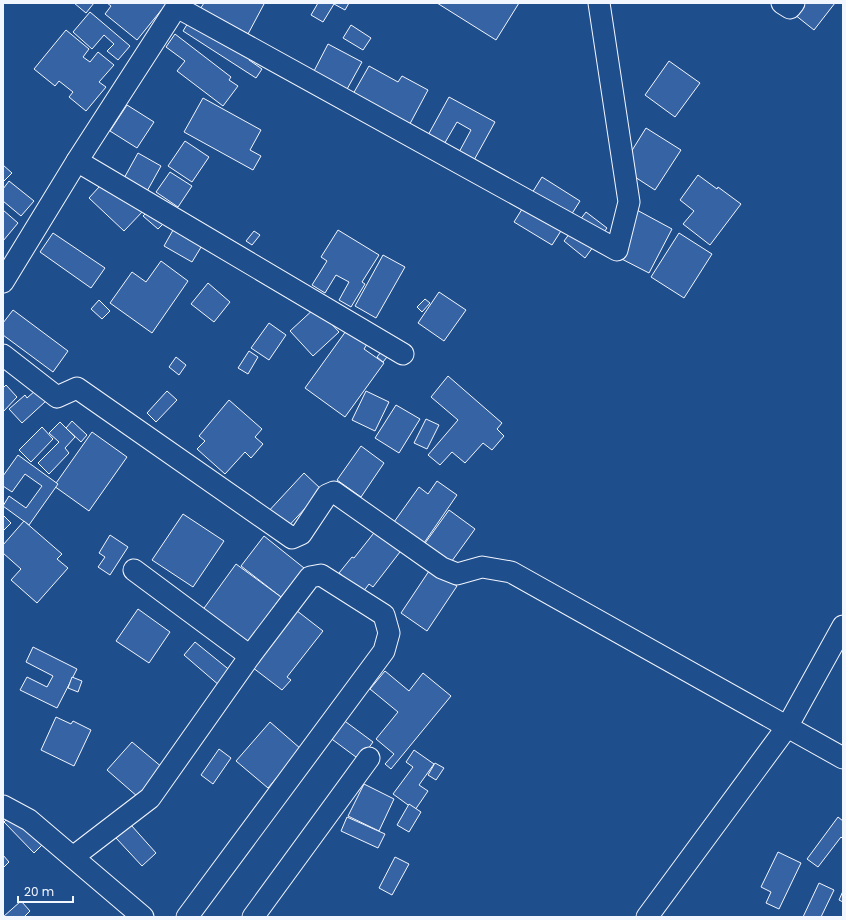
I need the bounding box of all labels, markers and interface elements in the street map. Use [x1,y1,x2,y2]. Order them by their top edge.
scale bar [18,878,73,904]
text: 20 m [24,883,54,900]

